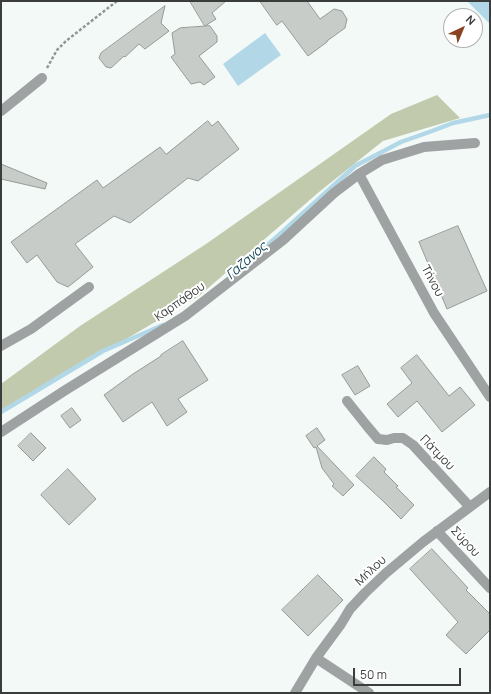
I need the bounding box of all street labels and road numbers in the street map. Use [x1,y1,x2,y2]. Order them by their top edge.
street label: Τήνου [418,263,446,299]
street label: Καρπάθου [152,279,208,325]
street label: Πάτμου [417,432,457,474]
street label: Σύρου [447,524,483,560]
street label: Μήλου [352,553,390,589]

